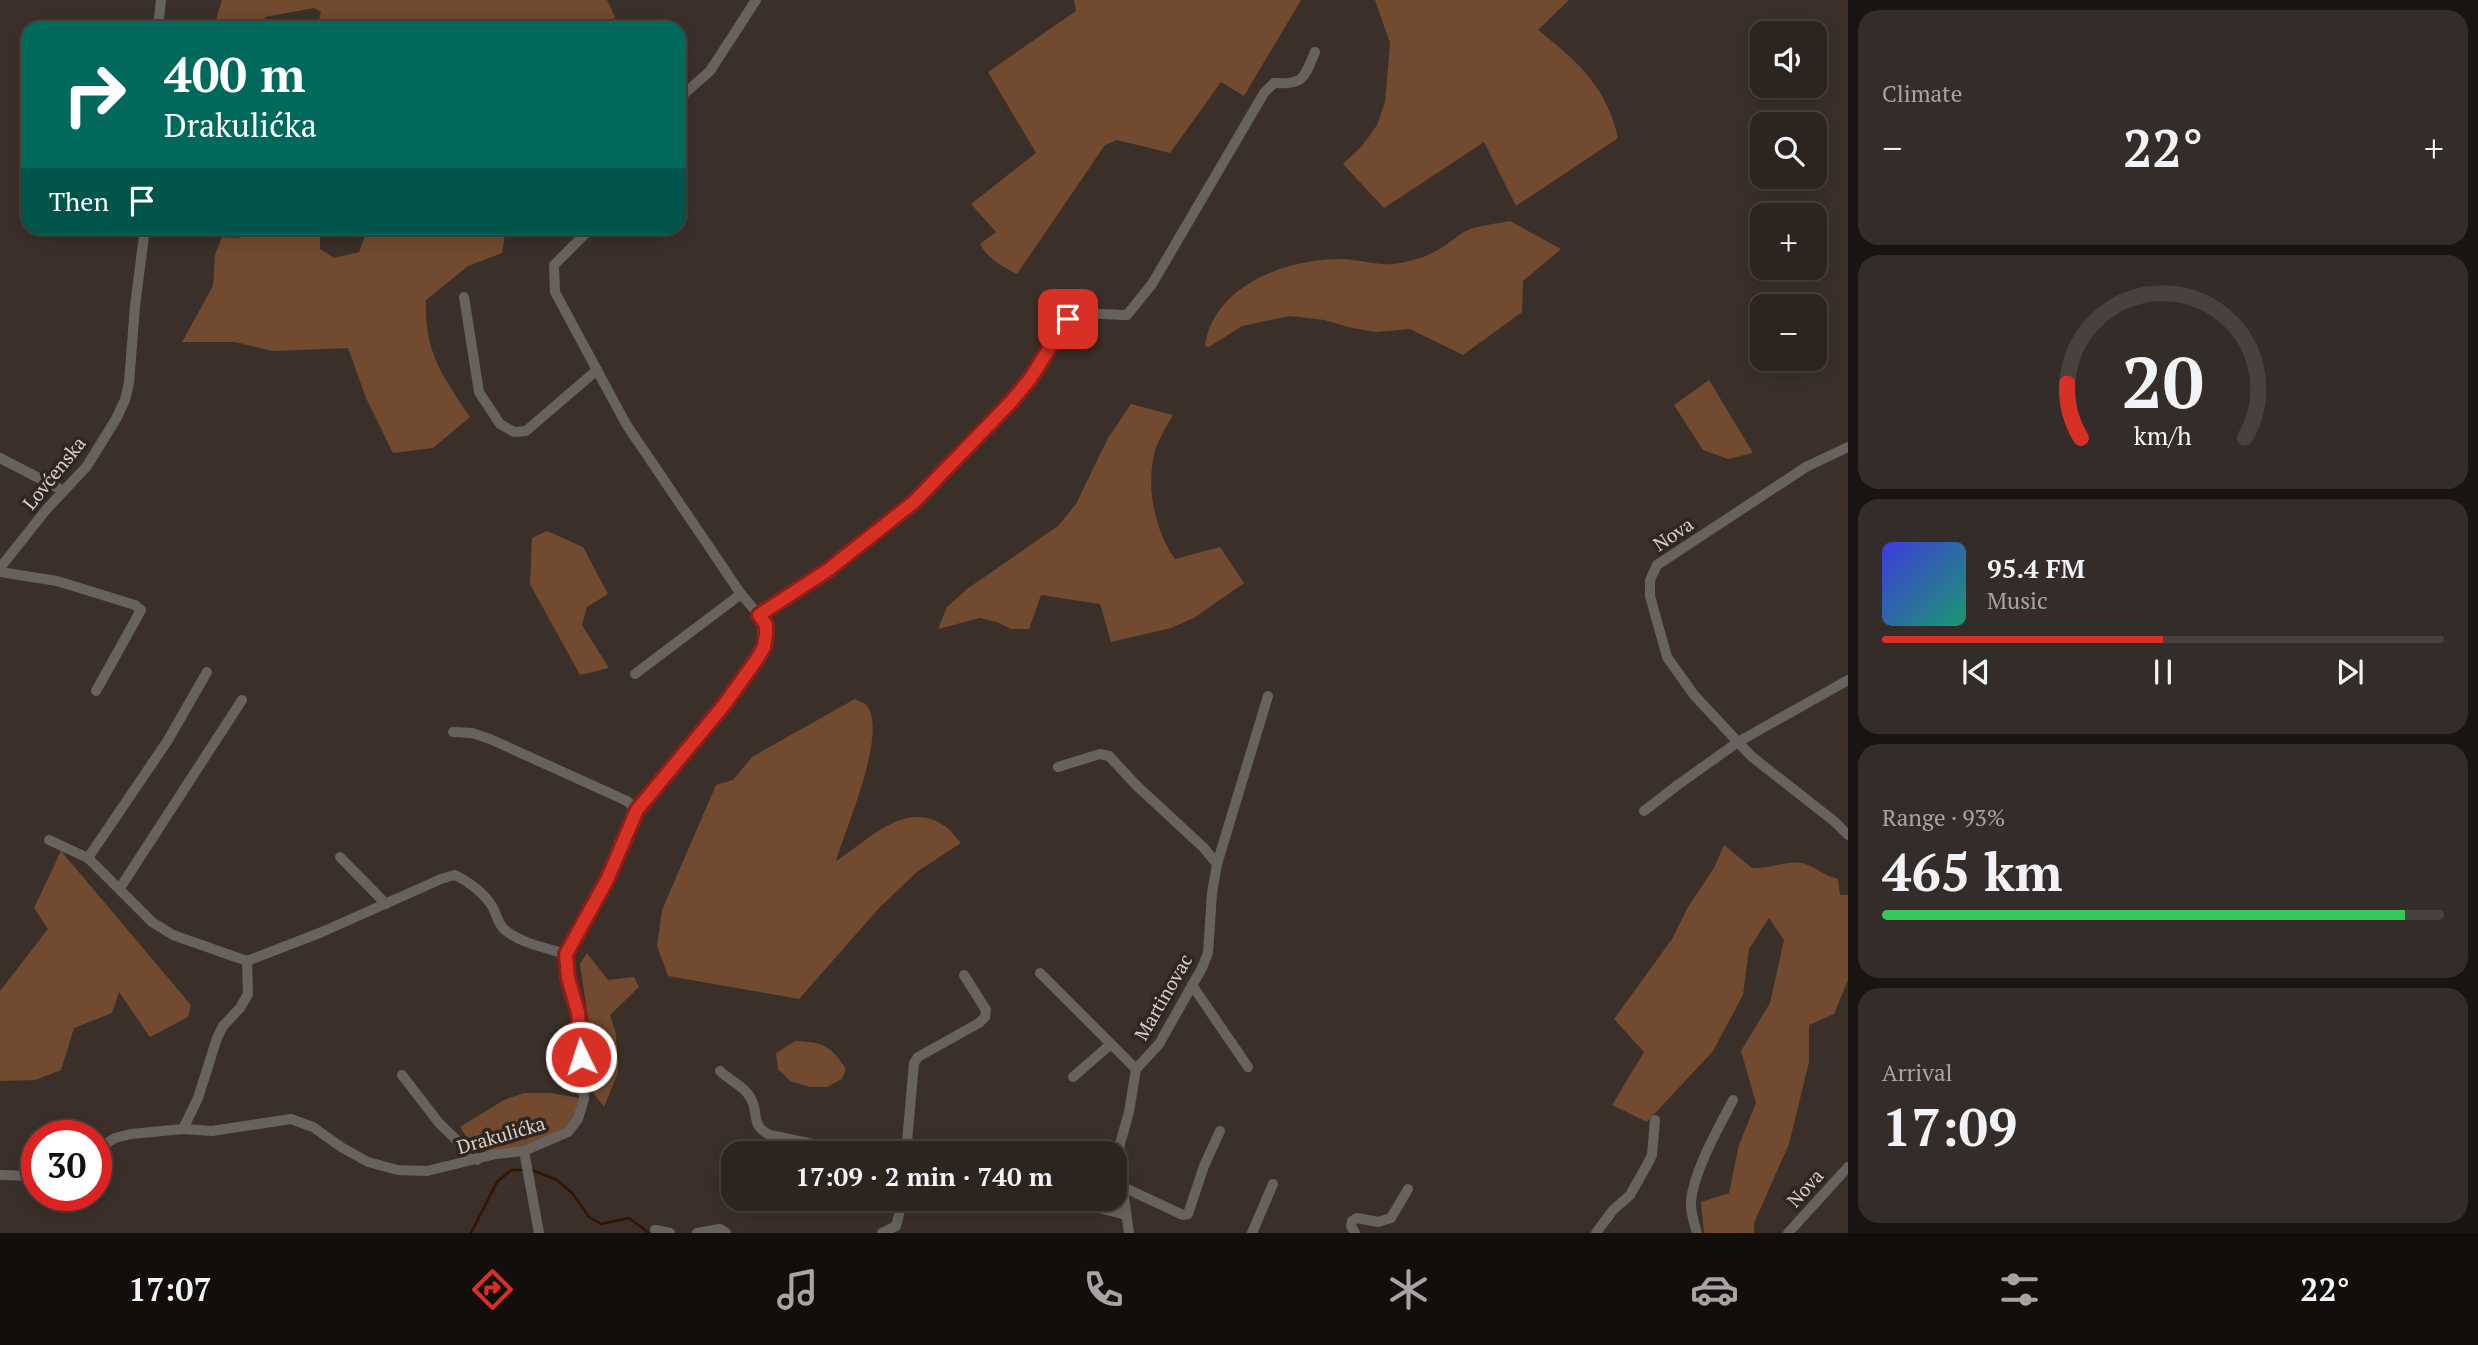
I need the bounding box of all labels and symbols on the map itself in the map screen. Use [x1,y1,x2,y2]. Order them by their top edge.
pin [1038,289,1098,349]
street label: Lovćenska [17,431,91,514]
street label: Nova [1648,511,1698,556]
street label: Martinovac [1128,949,1197,1044]
position arrow [544,1020,618,1094]
street label: Drakulićka [454,1110,548,1159]
speed limit sign: 30 [21,1120,112,1211]
street label: Nova [1781,1163,1829,1212]

